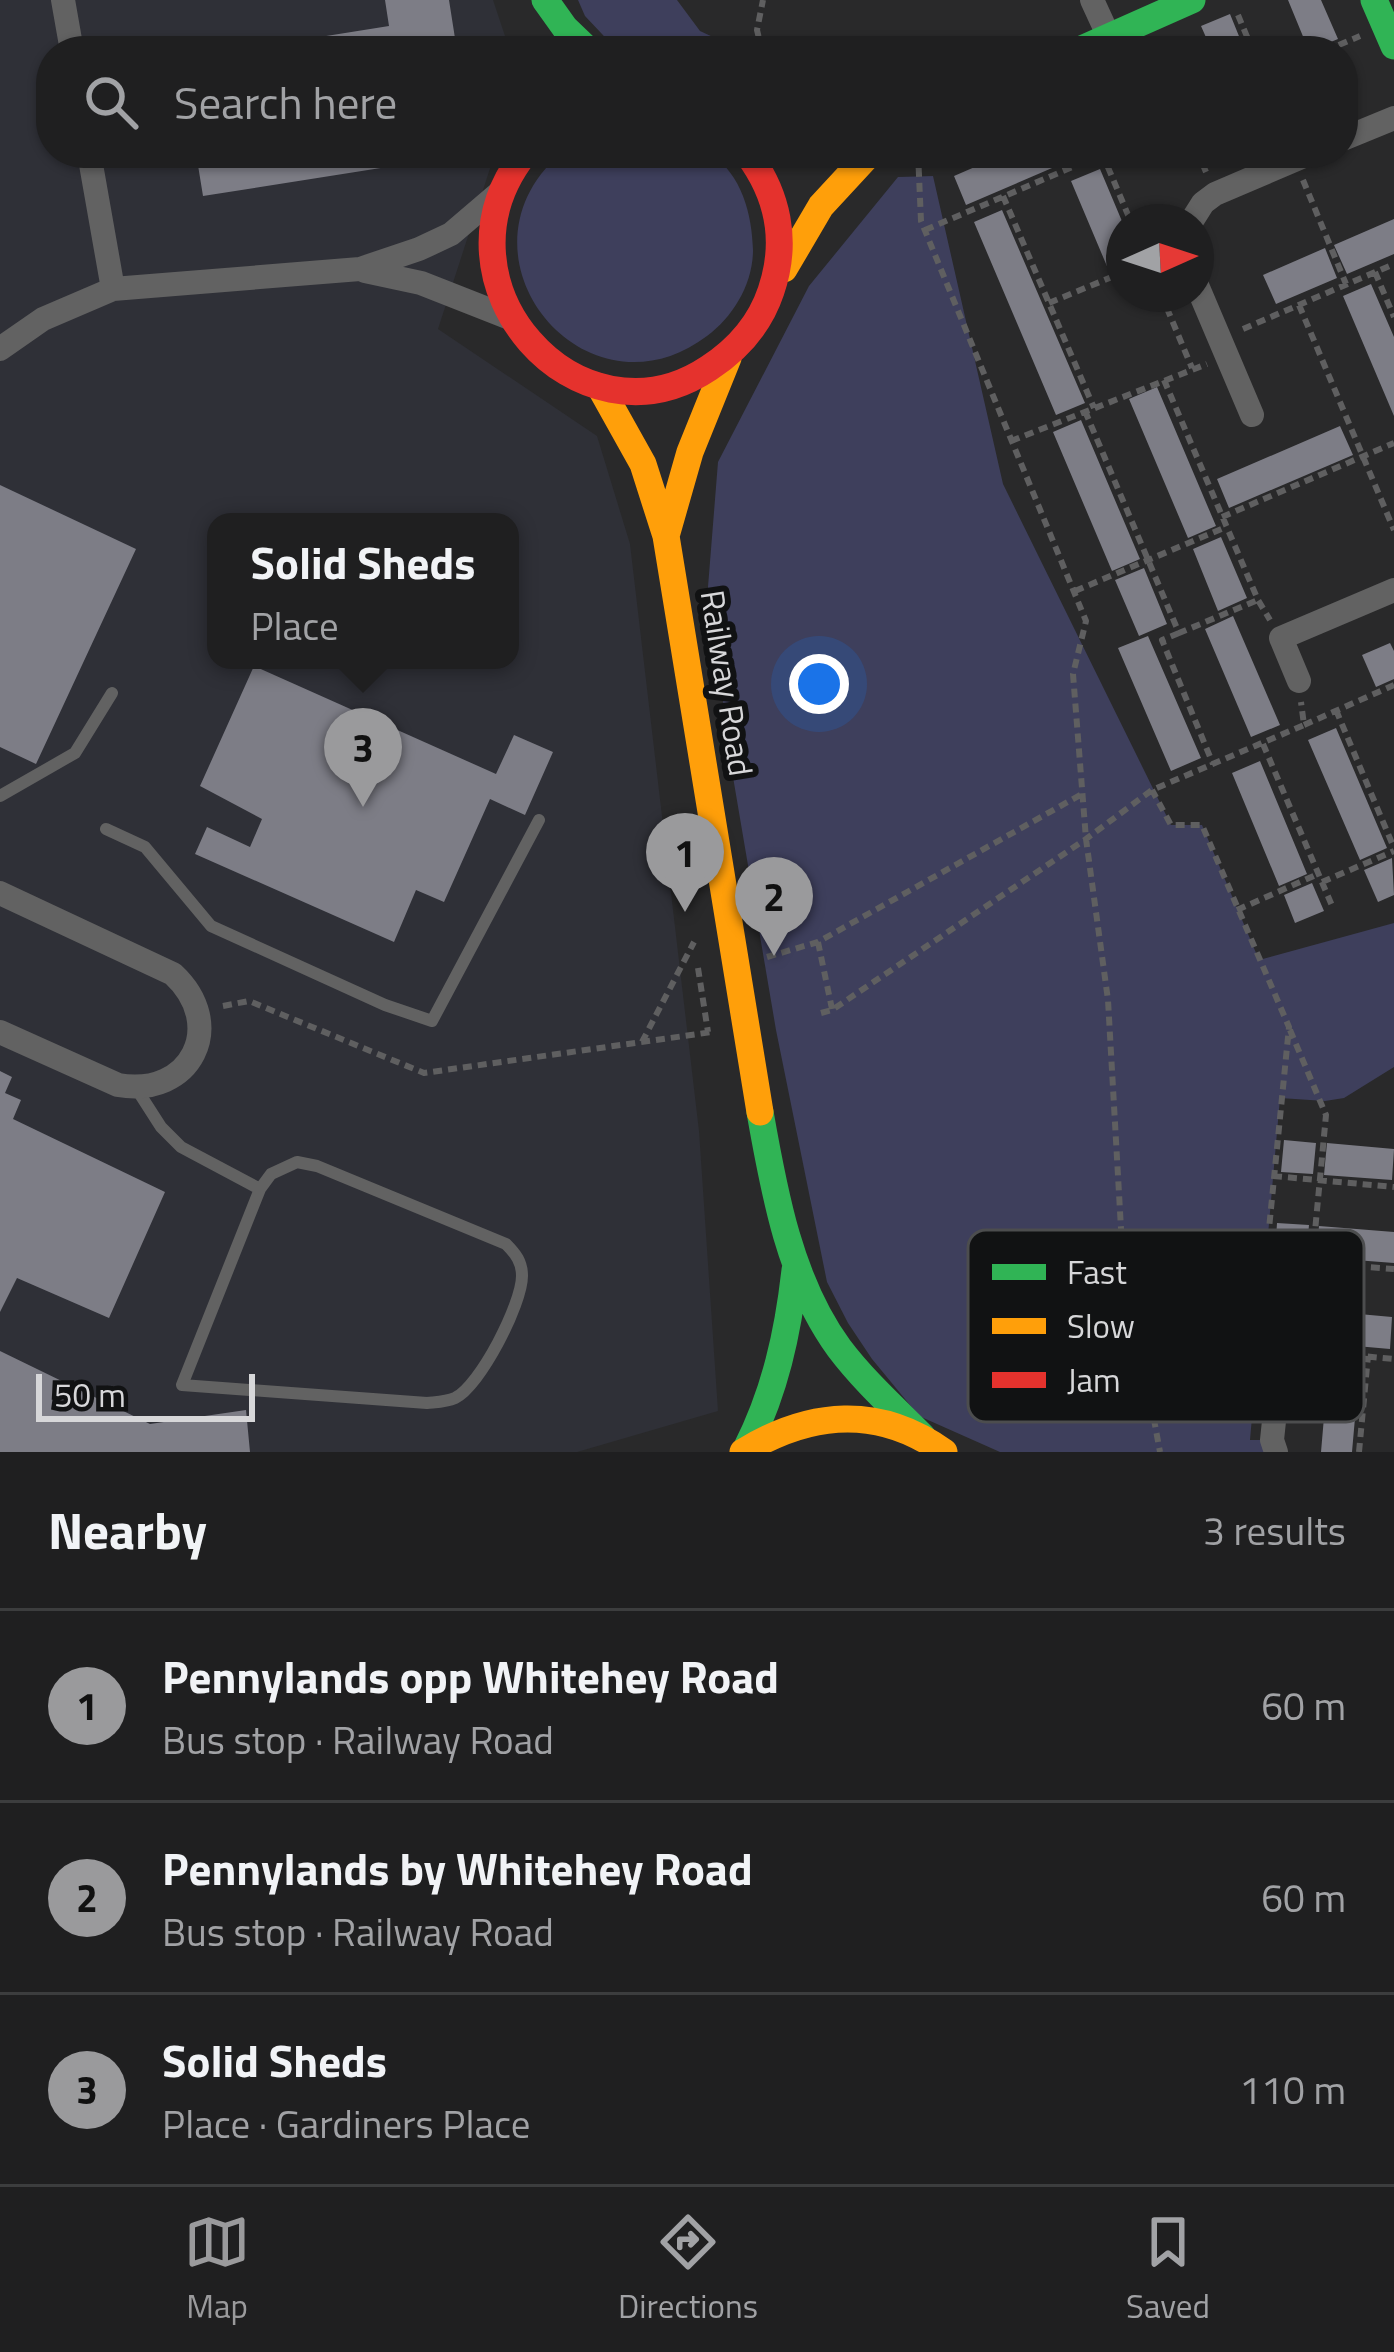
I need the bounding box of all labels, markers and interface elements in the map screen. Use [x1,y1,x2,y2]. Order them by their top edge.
search box [36,36,1358,168]
text: Search here [174,68,397,136]
icon: search [78,69,144,135]
north arrow [1106,204,1214,312]
popup [207,513,519,669]
text: Solid Sheds [250,528,476,596]
street label: Railway Road [688,586,766,780]
text: Place [250,596,339,655]
your location [789,654,849,714]
pin: 3 [324,708,402,807]
pin: 1 [646,813,724,912]
pin: 2 [735,857,813,956]
legend [968,1230,1364,1422]
text: Fast [1067,1247,1127,1297]
text: Slow [1067,1301,1135,1351]
text: Jam [1067,1355,1121,1405]
scale bar [36,1368,255,1421]
text: 50 m [54,1370,126,1420]
text: Nearby [48,1491,207,1569]
text: 3 results [1203,1501,1346,1560]
text: Pennylands opp Whitehey Road [162,1642,779,1710]
text: 1 [76,1676,98,1735]
text: 60 m [1261,1676,1346,1735]
text: Bus stop · Railway Road [162,1710,554,1769]
text: Pennylands by Whitehey Road [162,1834,753,1902]
text: 2 [76,1868,98,1927]
text: 60 m [1261,1868,1346,1927]
text: Bus stop · Railway Road [162,1902,554,1961]
text: Solid Sheds [162,2026,387,2094]
text: 3 [76,2060,98,2119]
text: 110 m [1239,2060,1346,2119]
text: Place · Gardiners Place [162,2094,530,2153]
tab: Map [184,2209,250,2331]
tab: Directions [618,2209,758,2331]
tab: Saved [1126,2209,1210,2331]

